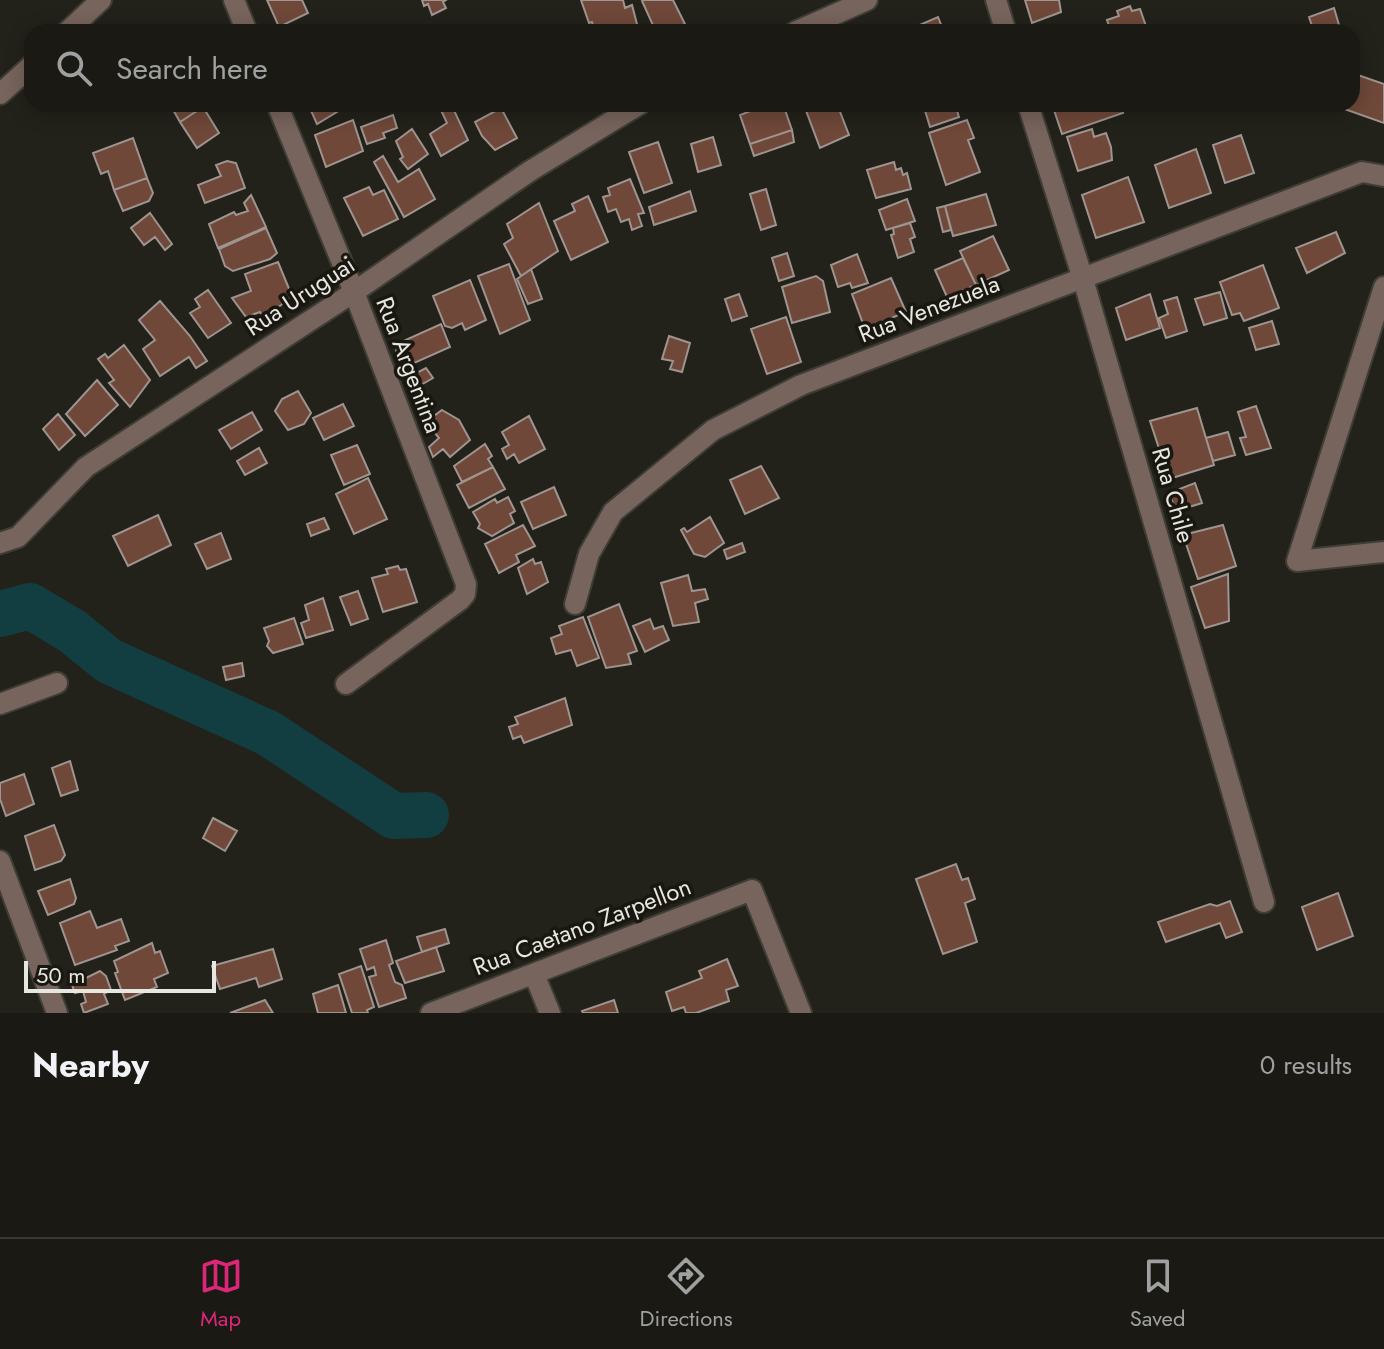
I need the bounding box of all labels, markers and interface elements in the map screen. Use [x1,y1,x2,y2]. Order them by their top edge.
search box [24,24,1360,112]
icon: search [52,46,96,90]
text: Search here [116,47,268,90]
street label: Rua Uruguai [238,247,362,344]
street label: Rua Venezuela [853,266,1004,351]
street label: Rua Argentina [367,292,451,438]
street label: Rua Chile [1143,443,1204,547]
street label: Rua Caetano Zarpellon [468,869,696,984]
scale bar [24,957,216,993]
text: 50 m [36,959,85,991]
text: Nearby [32,1041,149,1090]
text: 0 results [1260,1046,1352,1084]
tab: Map [199,1254,243,1334]
tab: Directions [640,1254,733,1334]
tab: Saved [1130,1254,1185,1334]

